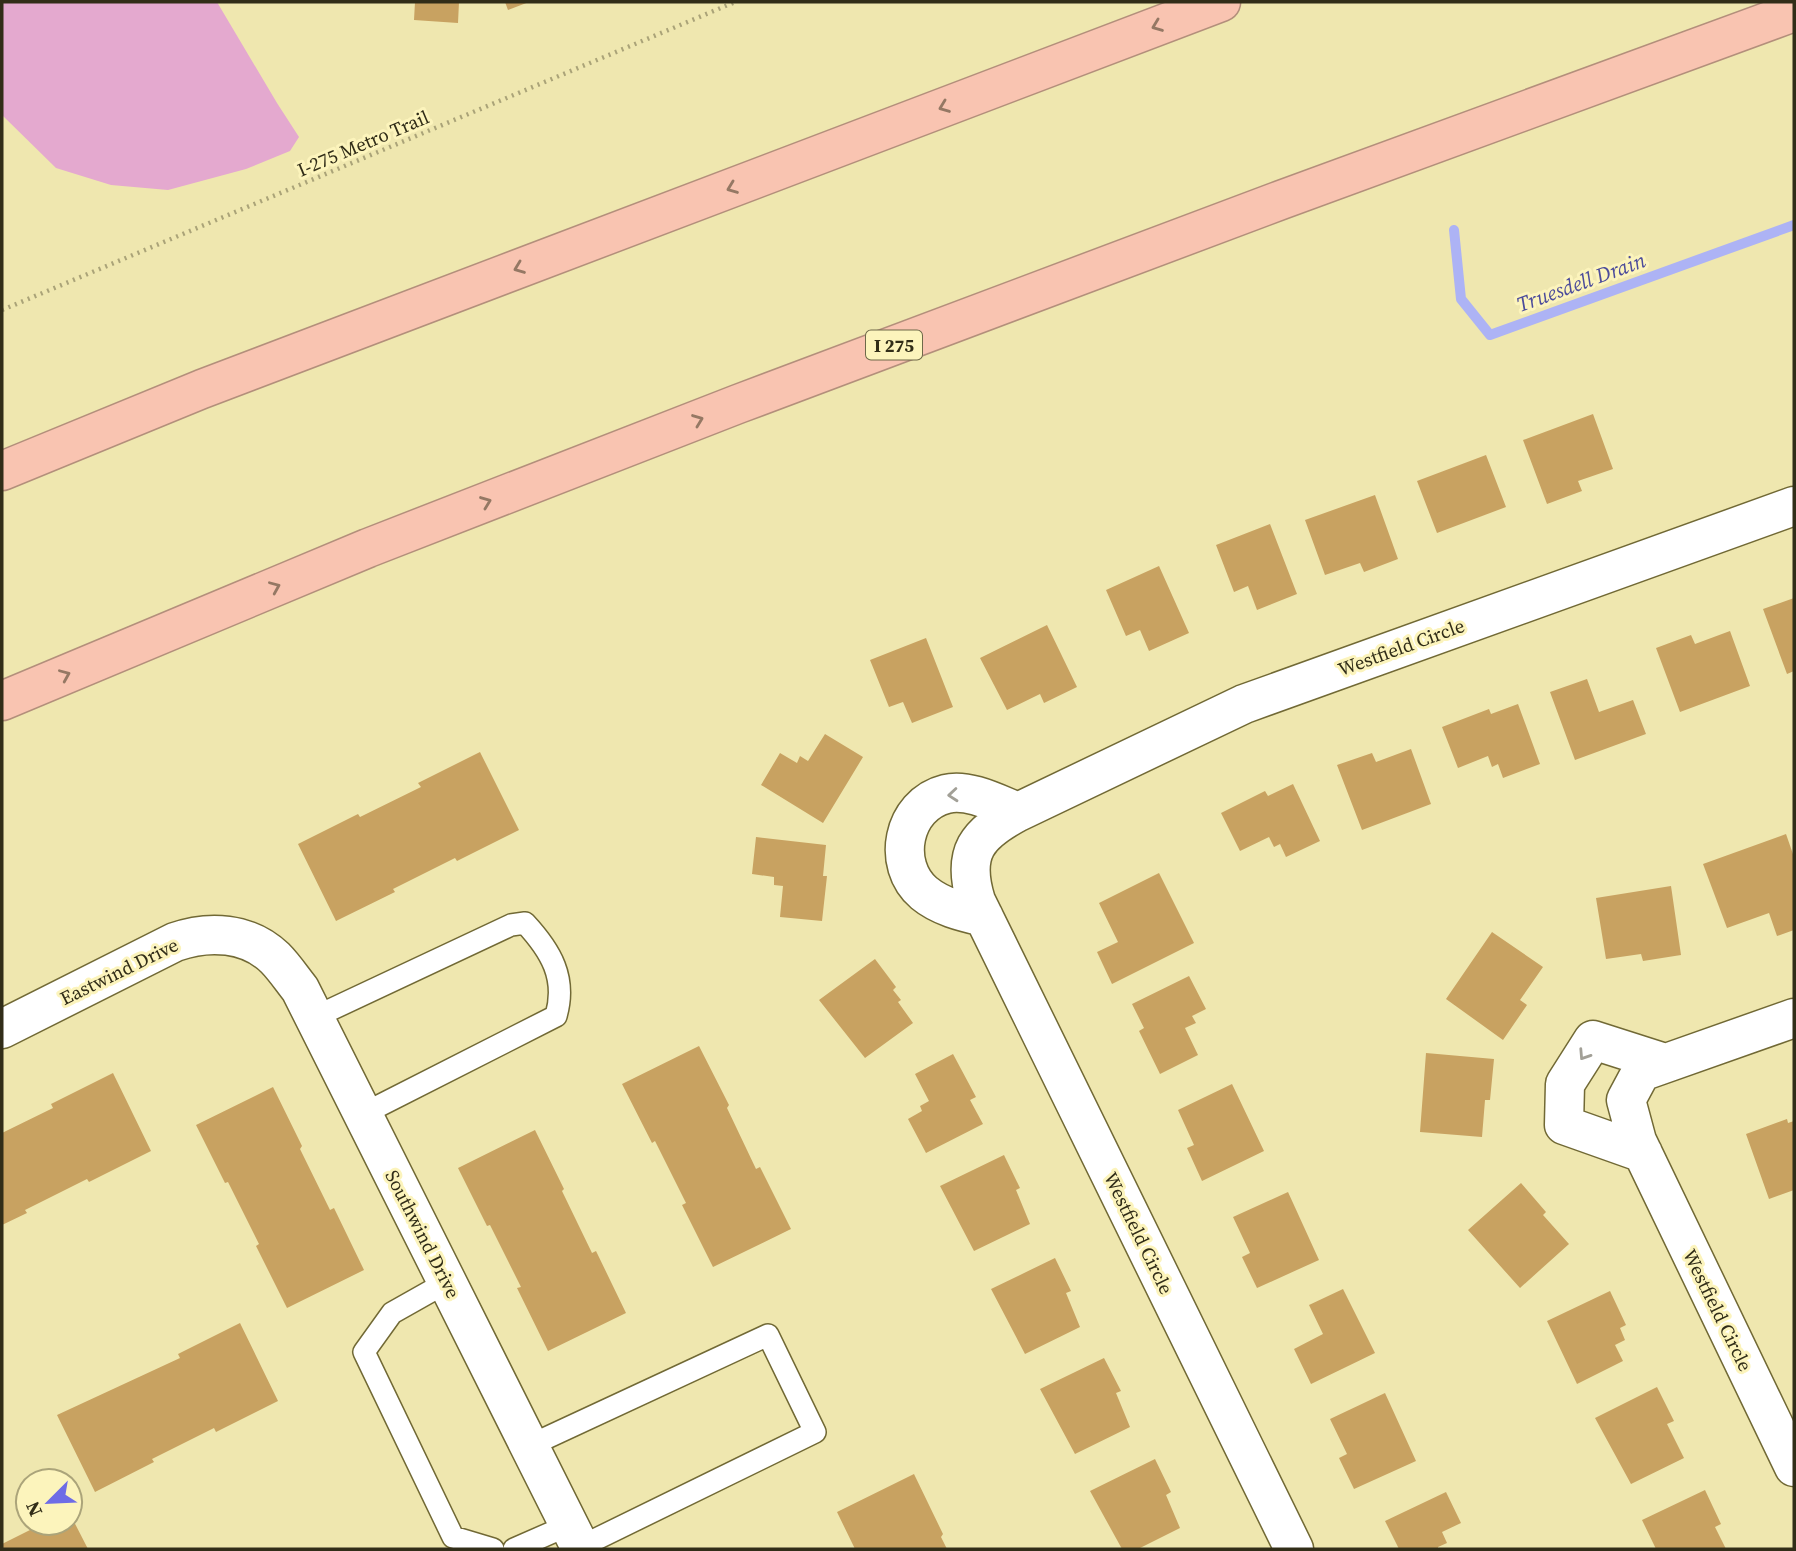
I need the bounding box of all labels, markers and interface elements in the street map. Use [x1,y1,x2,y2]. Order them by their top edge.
one-way arrow [1151,18,1164,32]
one-way arrow [939,98,951,112]
street label: I-275 Metro Trail [293,103,433,182]
one-way arrow [726,179,738,193]
water label: Truesdell Drain [1513,245,1650,319]
one-way arrow [514,260,526,274]
road number: I 275 [866,330,922,360]
one-way arrow [691,414,703,428]
one-way arrow [479,497,491,511]
one-way arrow [268,582,280,596]
street label: Westfield Circle [1334,612,1468,682]
one-way arrow [58,669,70,683]
one-way arrow [947,787,958,802]
street label: Eastwind Drive [56,931,182,1011]
one-way arrow [1579,1047,1592,1060]
street label: Southwind Drive [379,1165,467,1303]
street label: Westfield Circle [1098,1168,1180,1298]
street label: Westfield Circle [1677,1245,1759,1375]
north arrow [14,1467,84,1537]
text: N [19,1497,48,1521]

